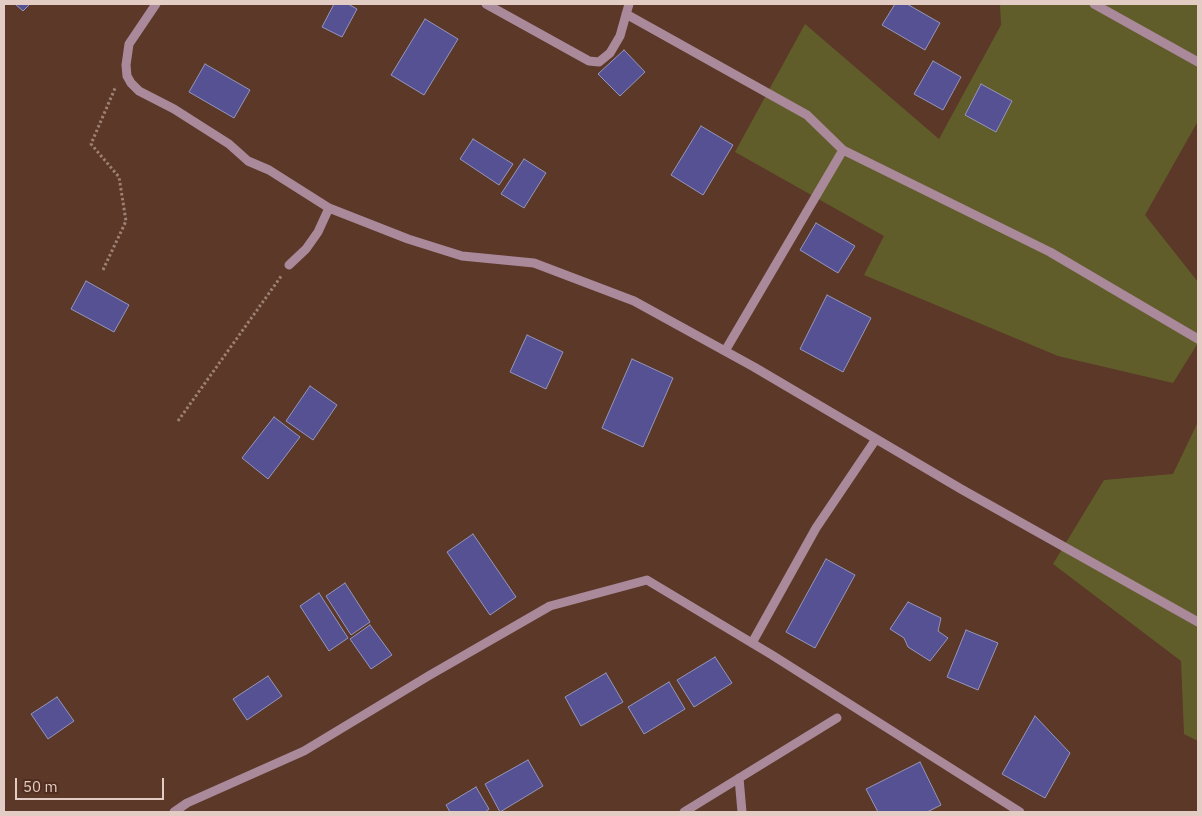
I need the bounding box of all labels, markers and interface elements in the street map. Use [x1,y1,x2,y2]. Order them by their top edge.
scale bar [18,768,166,800]
text: 50 m [23,777,58,796]

